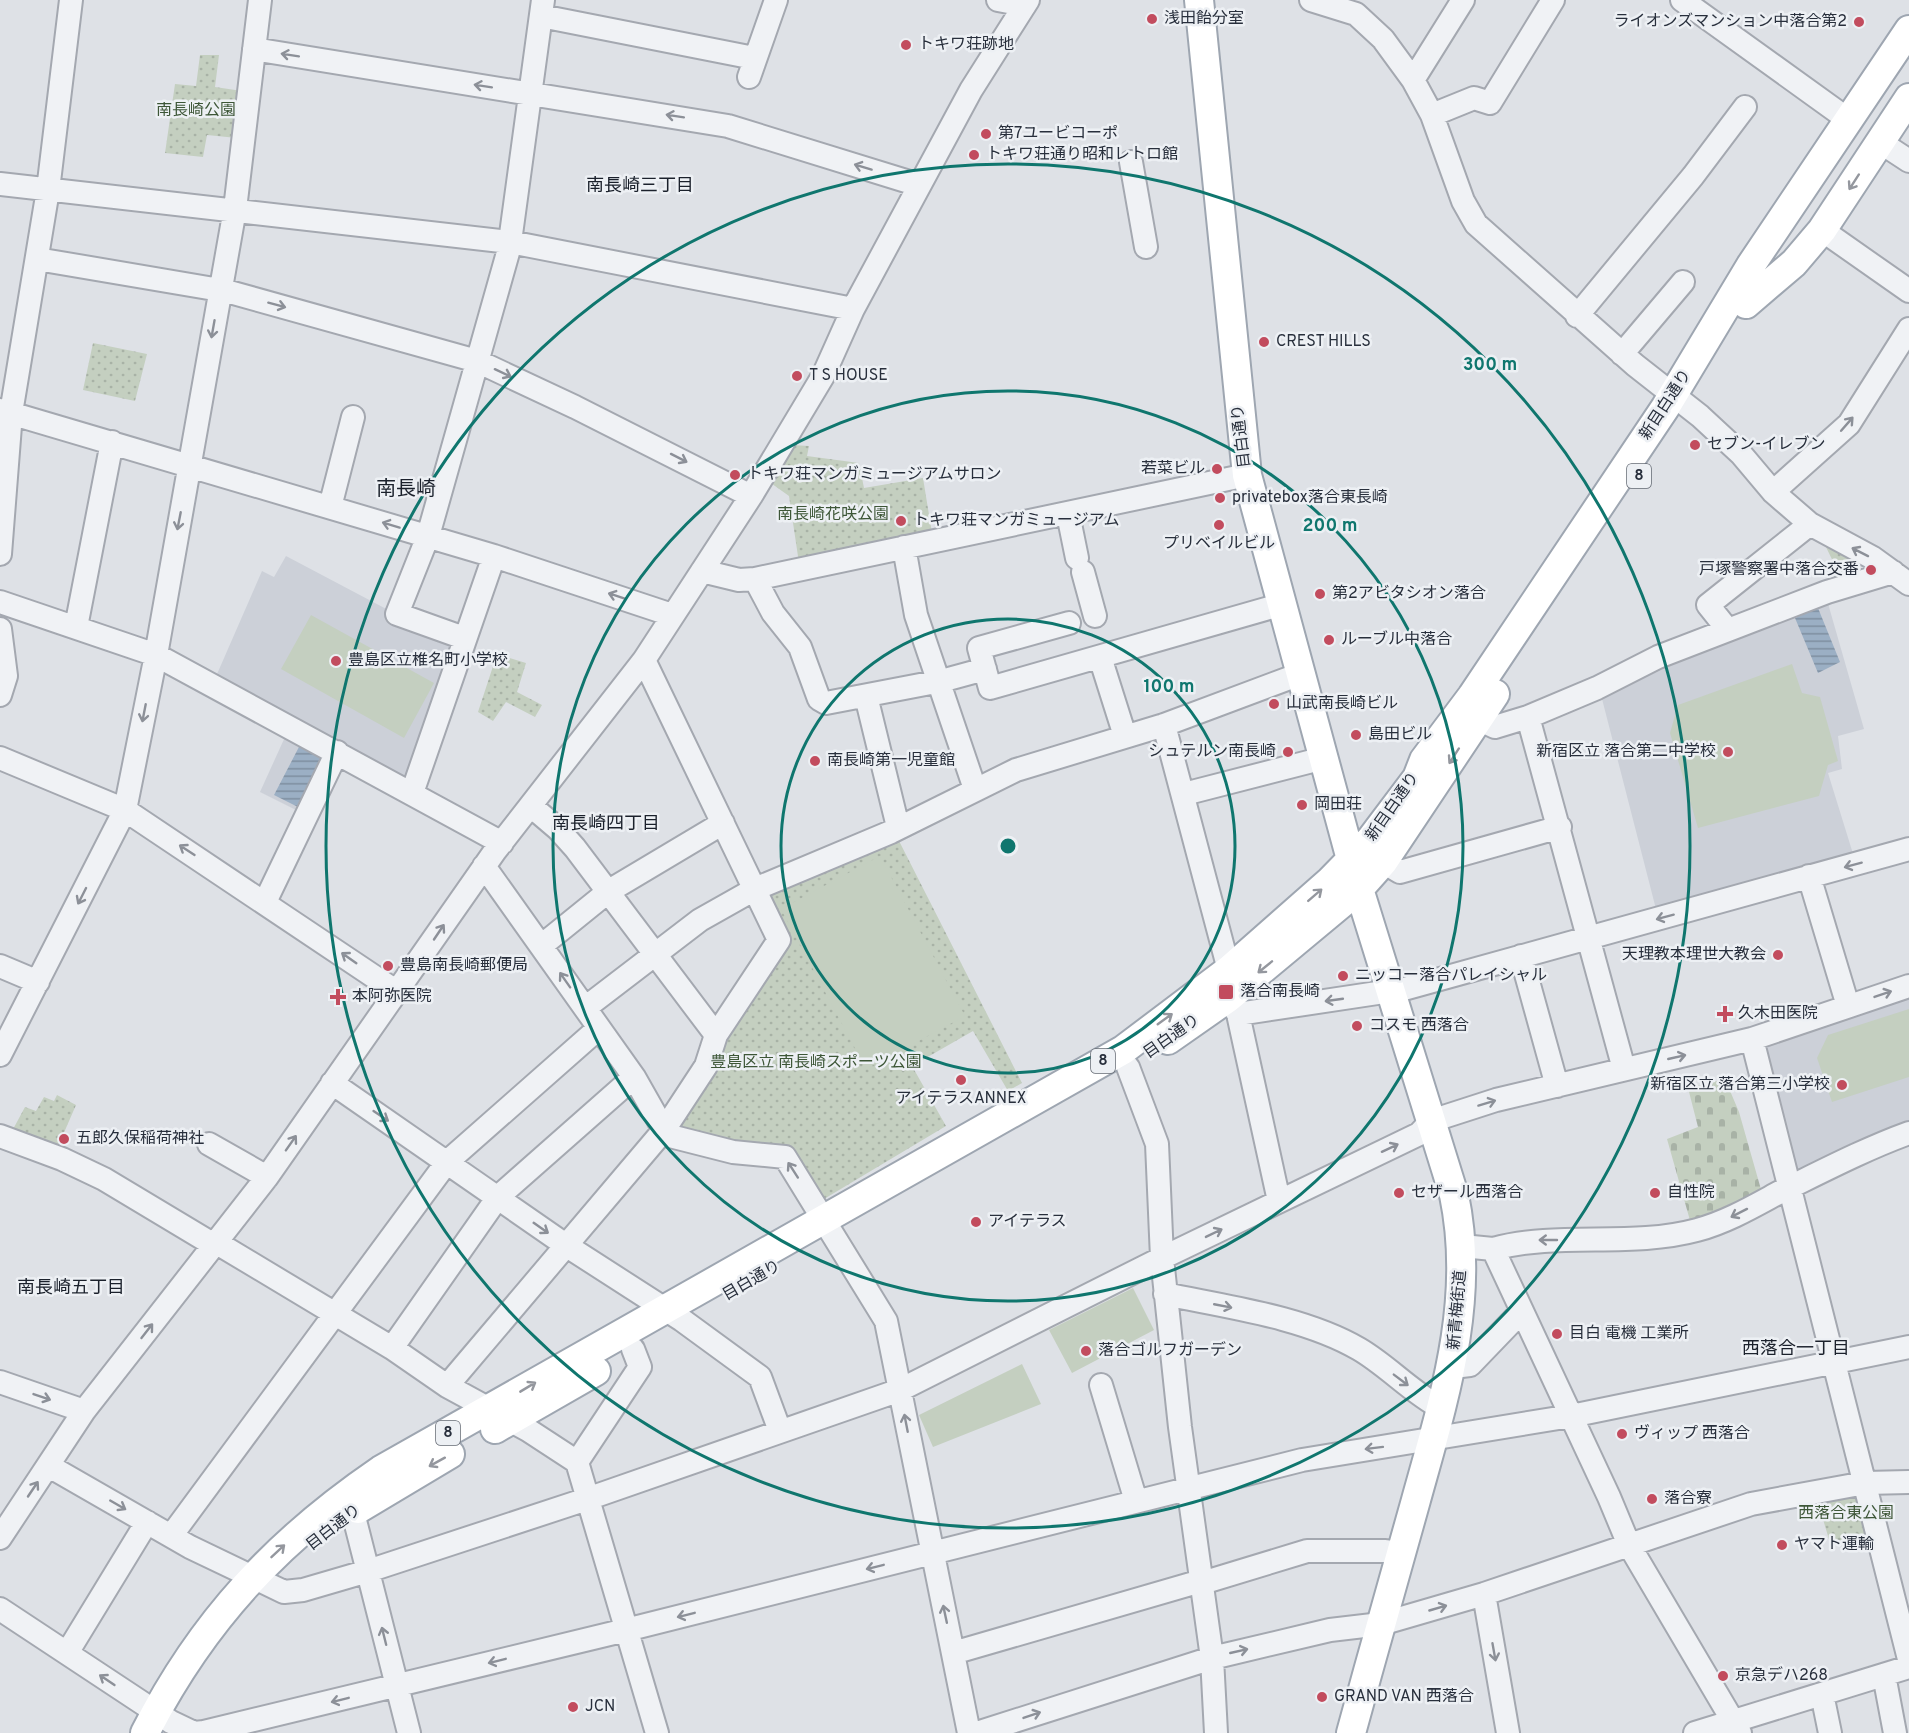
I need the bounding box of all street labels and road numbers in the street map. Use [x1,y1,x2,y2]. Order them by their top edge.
street label: 新目白通り [1636,366,1696,444]
street label: 目白通り [1228,403,1256,469]
road number: 8 [1627,464,1651,488]
street label: 新目白通り [1362,768,1424,846]
street label: 目白通り [1140,1010,1204,1064]
road number: 8 [1091,1049,1115,1073]
street label: 目白通り [719,1256,785,1306]
street label: 新青梅街道 [1445,1269,1471,1351]
road number: 8 [436,1421,460,1445]
street label: 目白通り [303,1500,365,1556]

